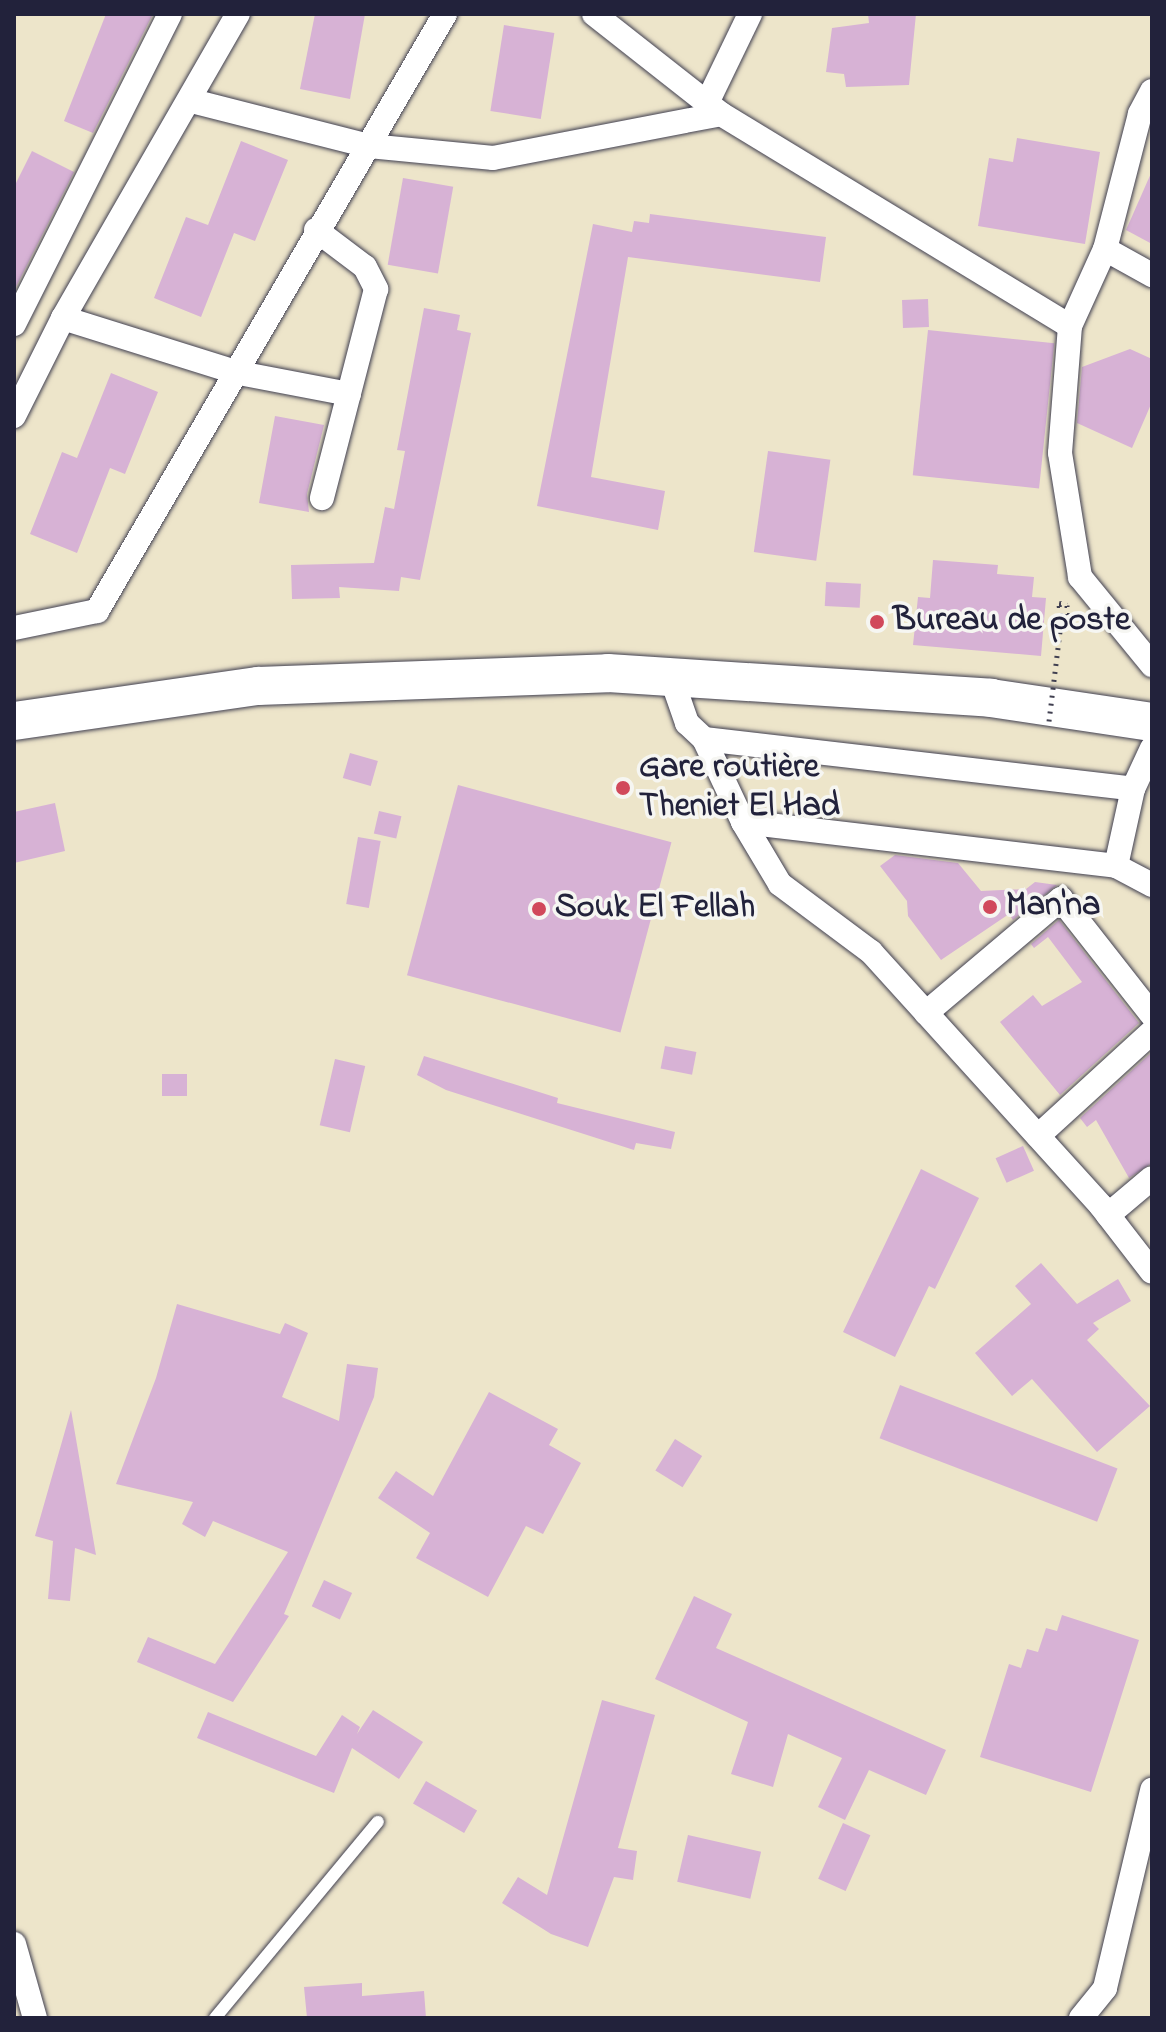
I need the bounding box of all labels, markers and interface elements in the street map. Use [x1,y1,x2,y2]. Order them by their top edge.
place label: Bureau de poste [893,602,1130,642]
marker: Bureau de poste [868,613,886,631]
place label: Gare routière Theniet El Had [639,748,840,828]
marker: Gare routière Theniet El Had [614,779,632,797]
place label: Man'na [1006,887,1100,927]
place label: Souk El Fellah [555,889,755,929]
marker: Man'na [981,898,999,916]
marker: Souk El Fellah [530,900,548,918]

